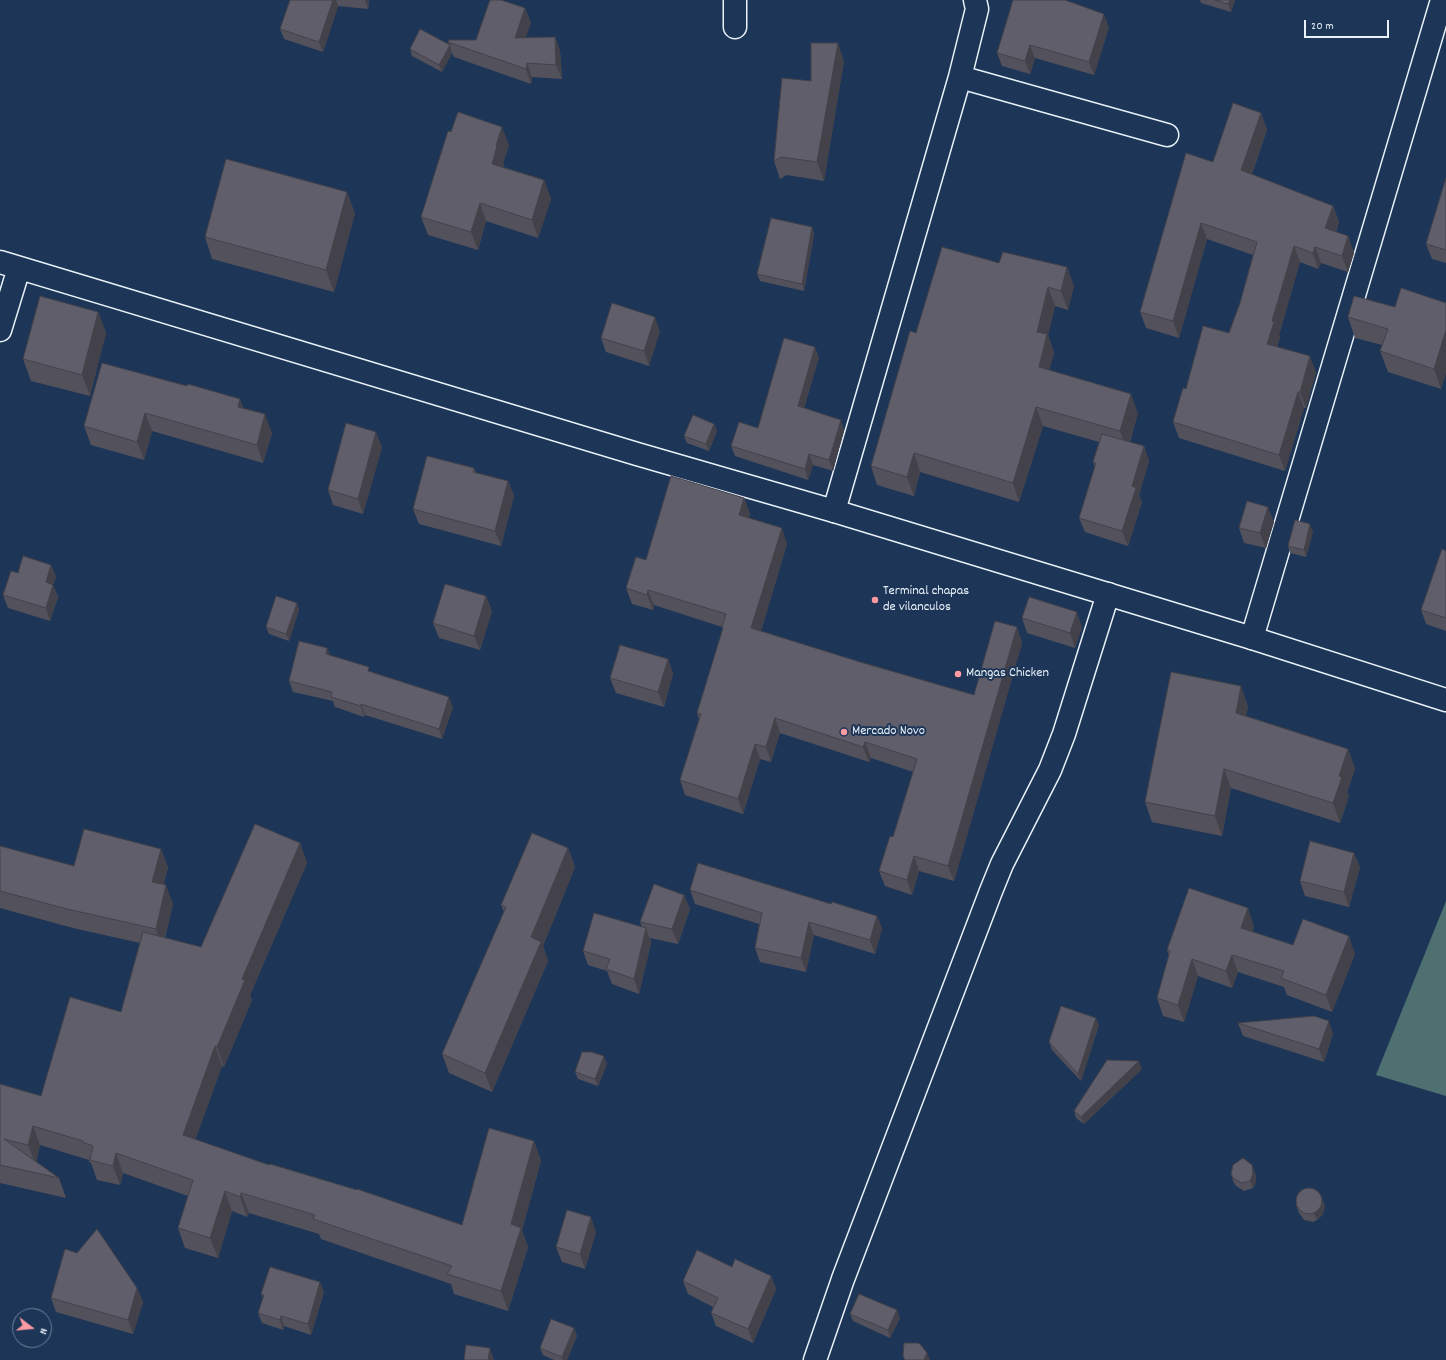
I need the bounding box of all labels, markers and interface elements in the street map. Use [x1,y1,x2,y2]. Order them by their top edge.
scale bar [1306,12,1391,38]
text: 20 m [1311,18,1334,35]
place label: Terminal chapas de vilanculos [883,584,969,616]
marker: Terminal chapas de vilanculos [870,595,880,605]
place label: Mangas Chicken [966,666,1049,682]
marker: Mangas Chicken [953,669,963,679]
place label: Mercado Novo [852,724,925,740]
marker: Mercado Novo [839,727,849,737]
north arrow [12,1308,52,1348]
text: N [34,1326,51,1336]

